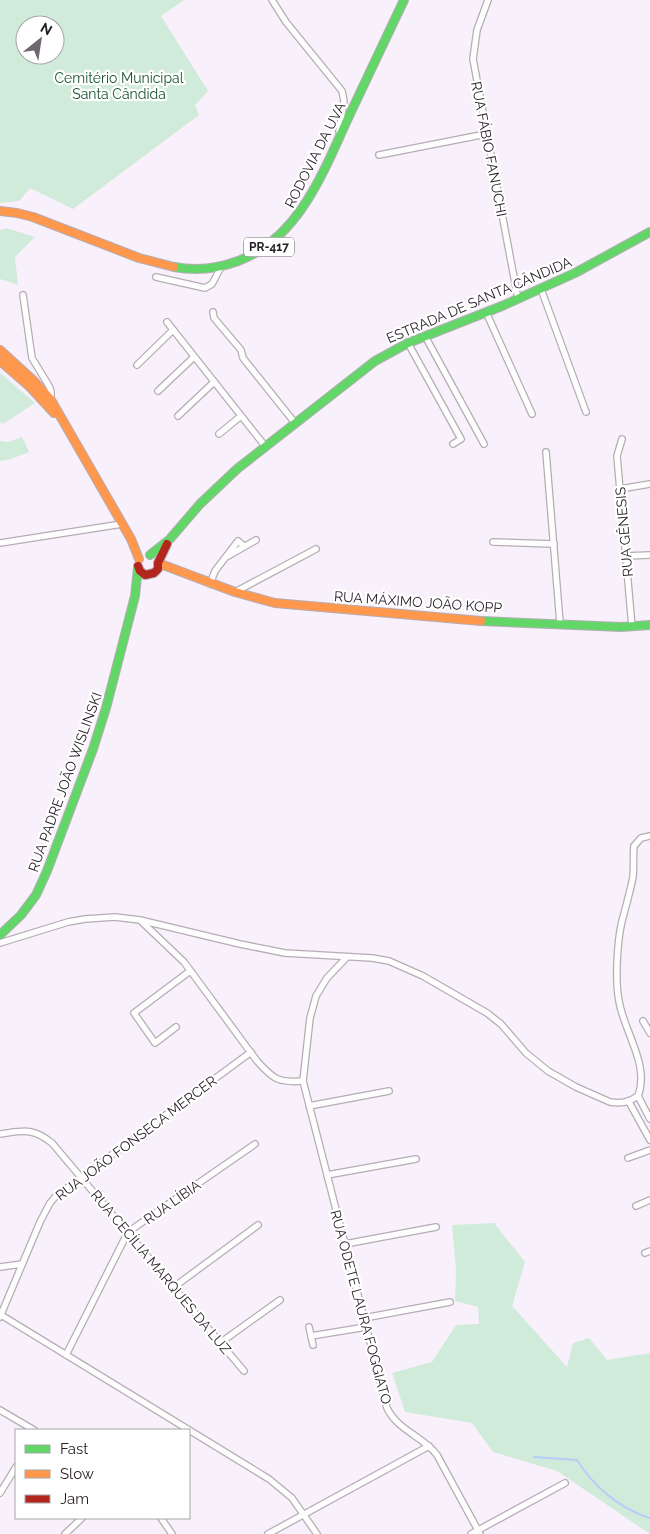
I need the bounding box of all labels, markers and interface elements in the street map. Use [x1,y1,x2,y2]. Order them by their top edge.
north arrow [15,15,65,65]
text: N [38,19,55,38]
park label: Cemitério Municipal Santa Cândida [54,70,184,102]
street label: RUA FÁBIO FANUCHI [468,80,511,218]
street label: RODOVIA DA UVA [281,99,349,210]
road number: PR-417 [244,238,294,256]
street label: ESTRADA DE SANTA CÂNDIDA [384,253,574,346]
street label: RUA GÊNESIS [611,486,636,578]
street label: RUA MÁXIMO JOÃO KOPP [333,587,503,616]
street label: RUA PADRE JOÃO WISLINSKI [24,690,105,874]
street label: RUA JOÃO FONSECA MERCER [52,1072,220,1204]
street label: RUA LÍBIA [140,1175,204,1227]
street label: RUA CECÍLIA MARQUES DA LUZ [88,1186,235,1357]
street label: RUA ODETE LAURA FOGGIATO [327,1208,395,1406]
legend [15,1429,190,1519]
text: Fast [60,1440,88,1458]
text: Slow [60,1465,94,1483]
text: Jam [60,1490,89,1508]

